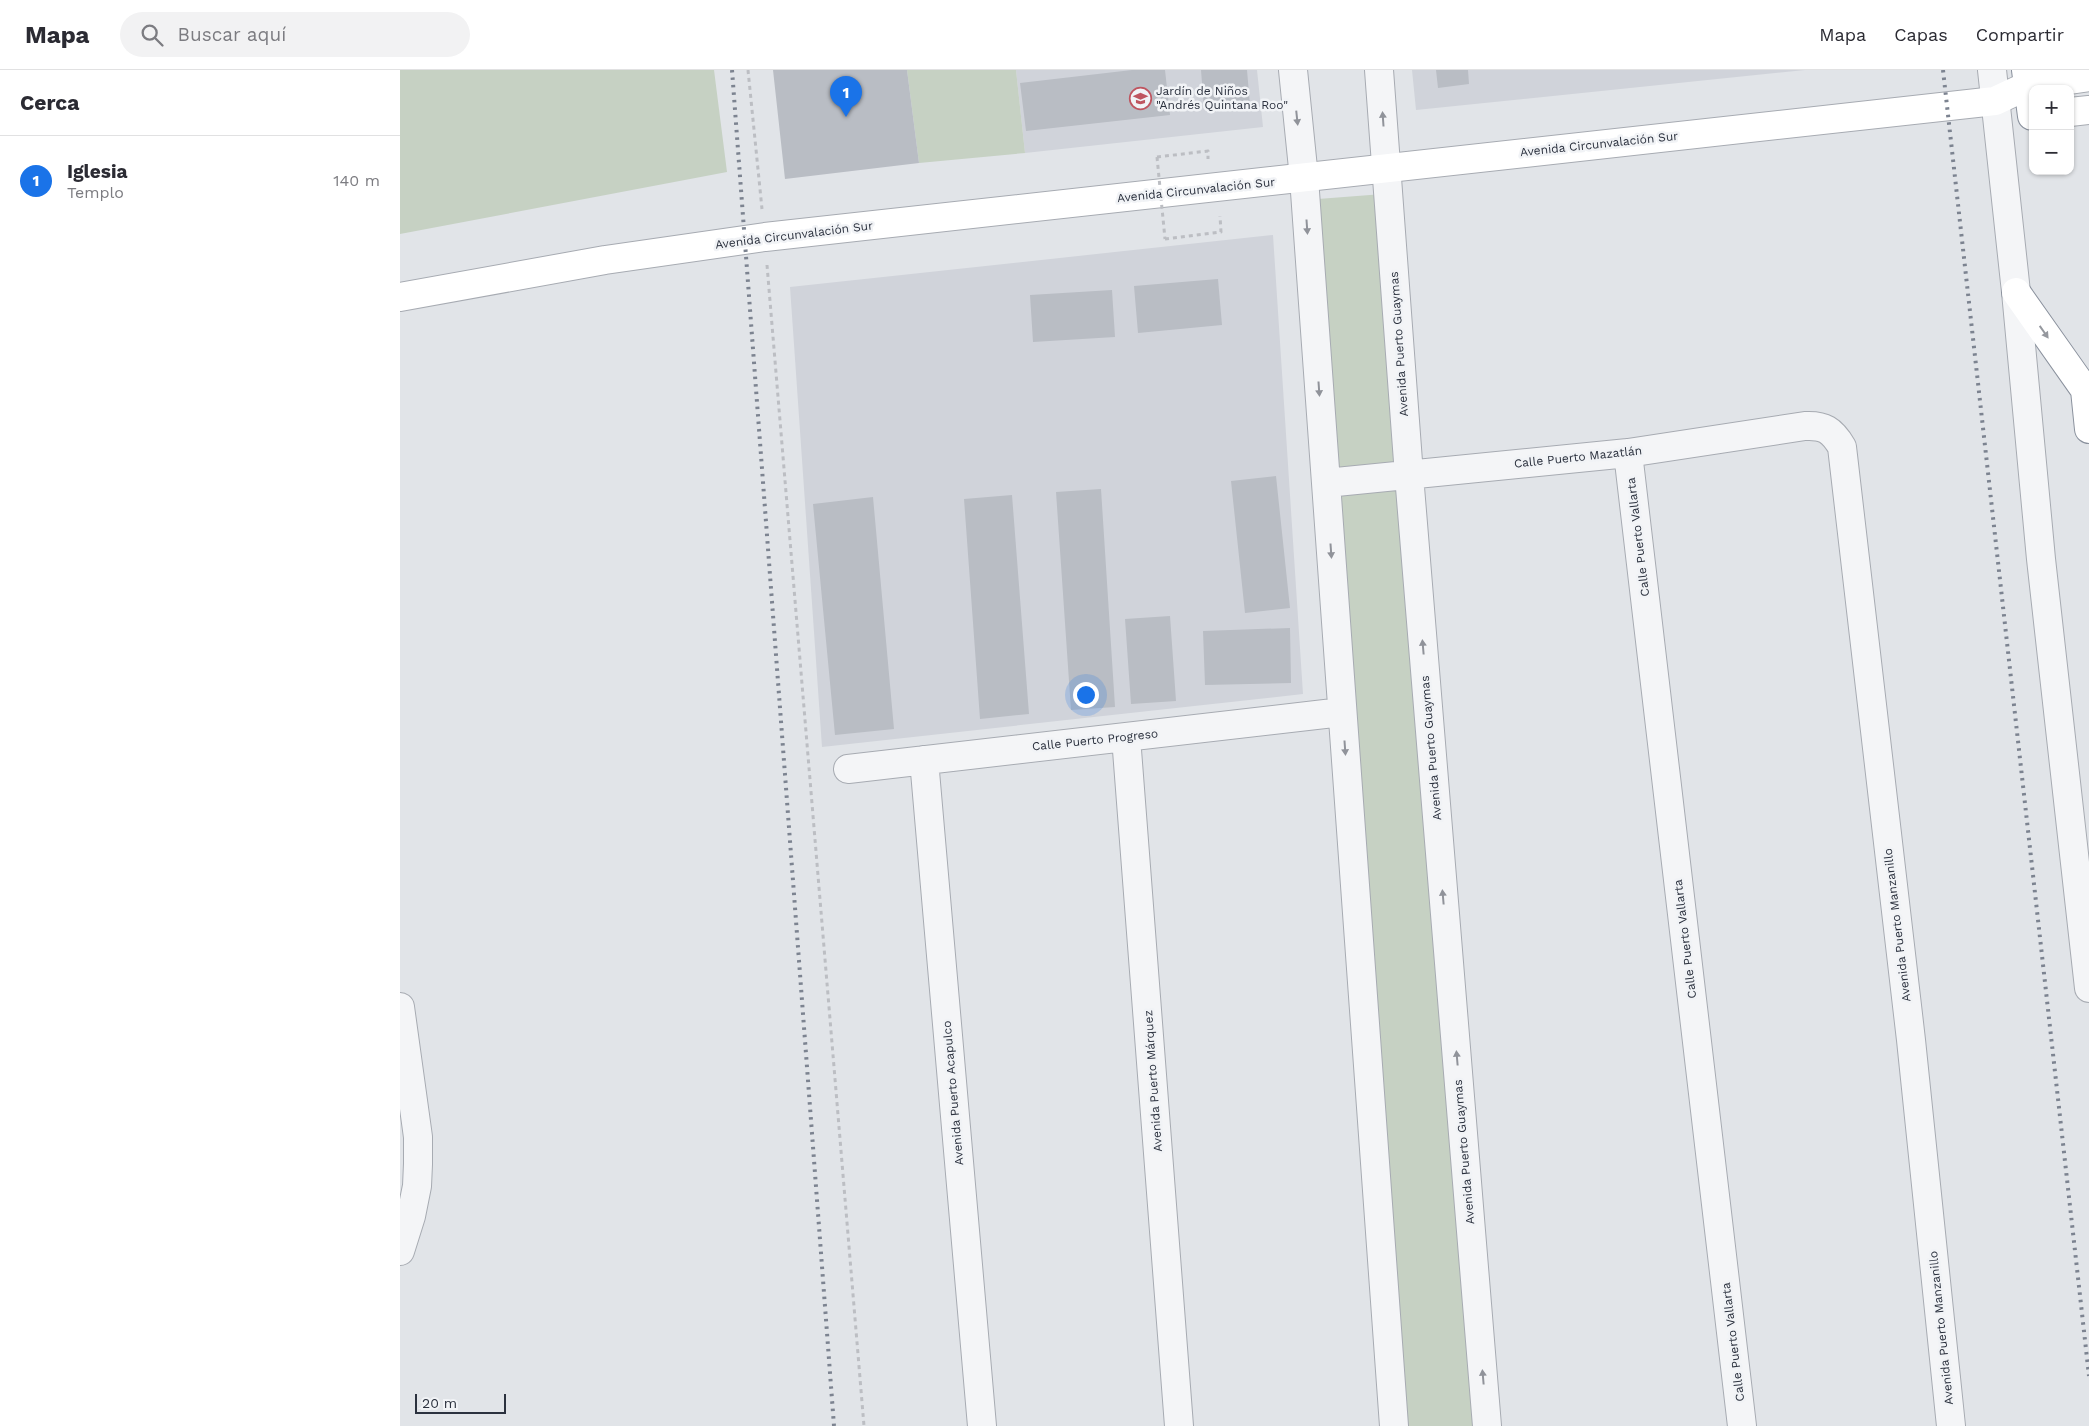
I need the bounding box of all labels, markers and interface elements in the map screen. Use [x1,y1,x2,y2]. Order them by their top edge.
search box [120,12,470,57]
text: Mapa [25,21,90,49]
icon: search [138,21,166,49]
text: Buscar aquí [178,23,286,46]
text: Mapa [1819,24,1866,45]
text: Capas [1894,24,1948,45]
text: Compartir [1976,24,2064,45]
pin: 1 [830,76,862,117]
place label: Jardín de Niños "Andrés Quintana Roo" [1156,84,1288,112]
map controls [2029,85,2074,175]
button: + [2029,85,2074,130]
school or university icon: Jardín de Niños "Andrés Quintana Roo" [1128,86,1152,110]
text: Cerca [20,90,79,115]
one-way arrow [1378,110,1386,126]
one-way arrow [1294,111,1302,127]
street label: Avenida Circunvalación Sur [1519,129,1679,159]
button: − [2029,130,2074,175]
text: Iglesia [67,160,127,183]
text: 1 [33,171,39,190]
text: 140 m [333,171,380,190]
street label: Avenida Circunvalación Sur [1116,175,1276,205]
text: Templo [67,183,124,202]
street label: Avenida Circunvalación Sur [714,218,874,252]
one-way arrow [1303,219,1311,235]
street label: Avenida Puerto Guaymas [1387,271,1411,417]
one-way arrow [2039,325,2049,339]
one-way arrow [1315,381,1323,397]
street label: Calle Puerto Mazatlán [1513,443,1643,471]
street label: Calle Puerto Vallarta [1624,476,1652,597]
one-way arrow [1327,543,1335,559]
one-way arrow [1419,639,1427,655]
street label: Avenida Puerto Guaymas [1418,675,1444,821]
your location [1073,682,1099,708]
street label: Calle Puerto Progreso [1031,726,1159,754]
one-way arrow [1341,740,1349,756]
street label: Avenida Puerto Manzanillo [1881,847,1913,1003]
street label: Calle Puerto Vallarta [1671,878,1699,999]
one-way arrow [1439,888,1447,904]
street label: Avenida Puerto Márquez [1141,1010,1165,1152]
street label: Avenida Puerto Acapulco [940,1020,966,1166]
one-way arrow [1452,1050,1460,1066]
street label: Avenida Puerto Guaymas [1451,1079,1477,1225]
street label: Avenida Puerto Manzanillo [1926,1250,1956,1406]
street label: Calle Puerto Vallarta [1719,1281,1747,1402]
one-way arrow [1478,1369,1486,1385]
scale bar [415,1391,506,1414]
text: 20 m [422,1395,457,1411]

